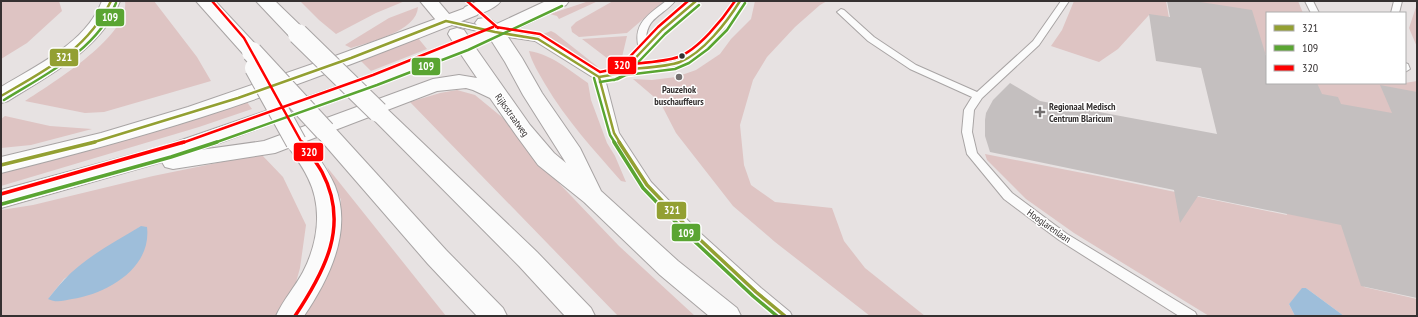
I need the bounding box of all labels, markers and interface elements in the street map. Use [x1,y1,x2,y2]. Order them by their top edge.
line badge: 109 [95,8,125,27]
text: 109 [102,10,118,24]
legend [1266,12,1406,84]
text: 321 [1302,20,1318,35]
text: 109 [1302,40,1318,55]
line badge: 321 [49,48,79,67]
text: 321 [56,50,72,64]
unlabelled marker [677,51,687,61]
line badge: 320 [607,56,637,75]
line badge: 109 [411,57,441,76]
text: 320 [614,58,630,72]
text: 109 [418,59,434,73]
text: 320 [1302,60,1318,75]
marker: Pauzehok buschauffeurs [674,72,684,82]
place label: Pauzehok buschauffeurs [654,83,704,108]
street label: Rijksstraatweg [492,91,532,139]
place label: Regionaal Medisch Centrum Blaricum [1049,100,1116,125]
marker: Regionaal Medisch Centrum Blaricum [1034,106,1046,118]
line badge: 320 [293,142,324,162]
text: 320 [301,145,317,159]
line badge: 321 [656,201,687,220]
text: 321 [664,203,680,217]
street label: Hooglarenlaan [1025,206,1073,246]
line badge: 109 [671,223,701,242]
text: 109 [678,226,694,240]

